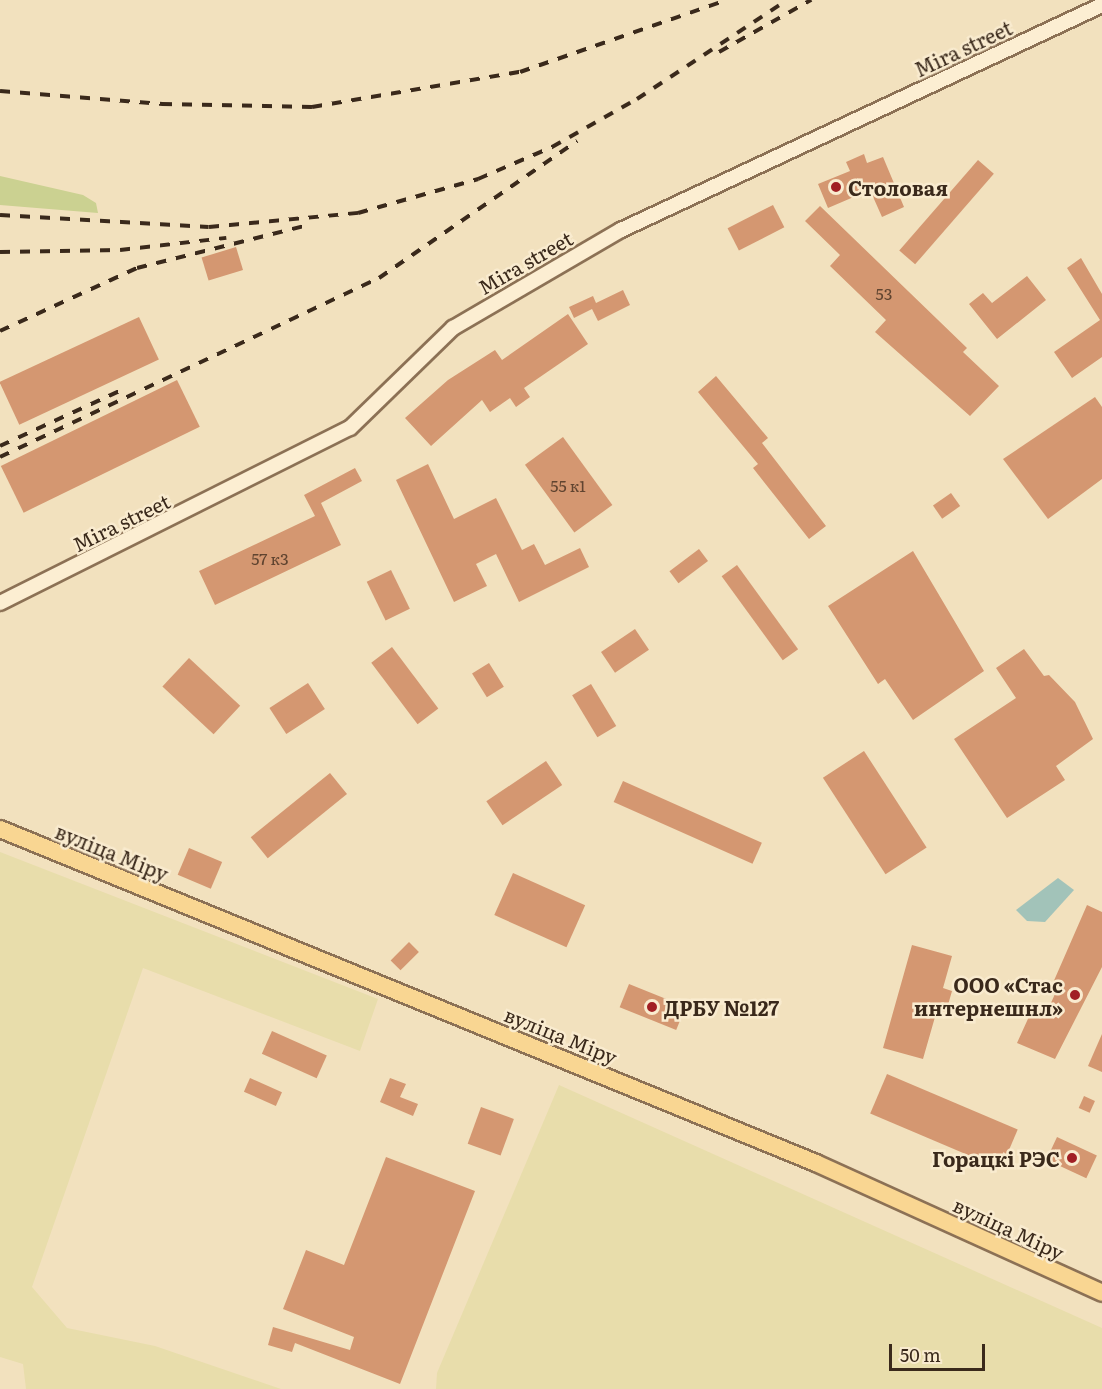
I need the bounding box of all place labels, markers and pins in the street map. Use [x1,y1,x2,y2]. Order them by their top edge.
place label: Столовая [848,175,948,199]
marker: Столовая [829,180,843,194]
place label: ООО «Стас интернешнл» [914,972,1063,1019]
marker: ООО «Стас интернешнл» [1068,988,1082,1002]
place label: ДРБУ №127 [664,995,779,1019]
marker: ДРБУ №127 [645,1000,659,1014]
place label: Горацкі РЭС [932,1146,1060,1170]
marker: Горацкі РЭС [1065,1151,1079,1165]

